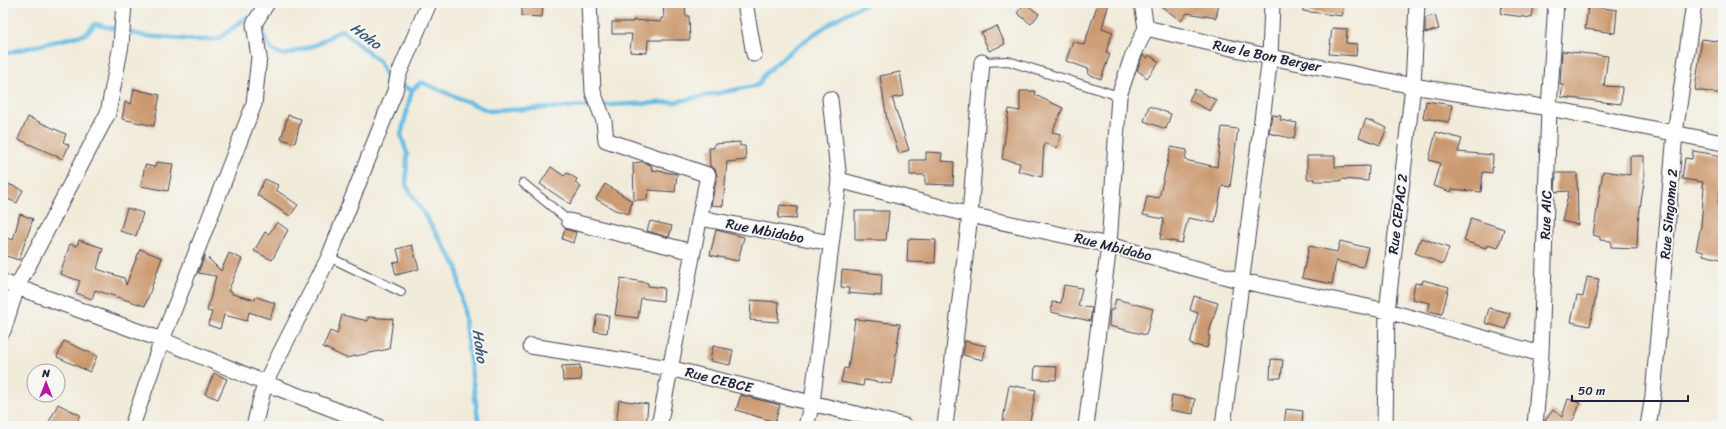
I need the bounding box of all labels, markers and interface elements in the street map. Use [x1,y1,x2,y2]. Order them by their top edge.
water label: Hoho [345,15,388,57]
street label: Rue le Bon Berger [1211,32,1325,80]
street label: Rue Singoma 2 [1653,168,1685,260]
street label: Rue CEPAC 2 [1381,172,1415,256]
street label: Rue AIC [1533,190,1559,240]
street label: Rue Mbidabo [724,211,806,251]
street label: Rue Mbidabo [1071,225,1155,269]
water label: Hoho [465,327,495,366]
street label: Rue CEBCE [683,360,757,401]
north arrow [26,363,66,403]
text: N [41,364,50,383]
scale bar [1572,377,1688,403]
text: 50 m [1578,380,1605,402]

